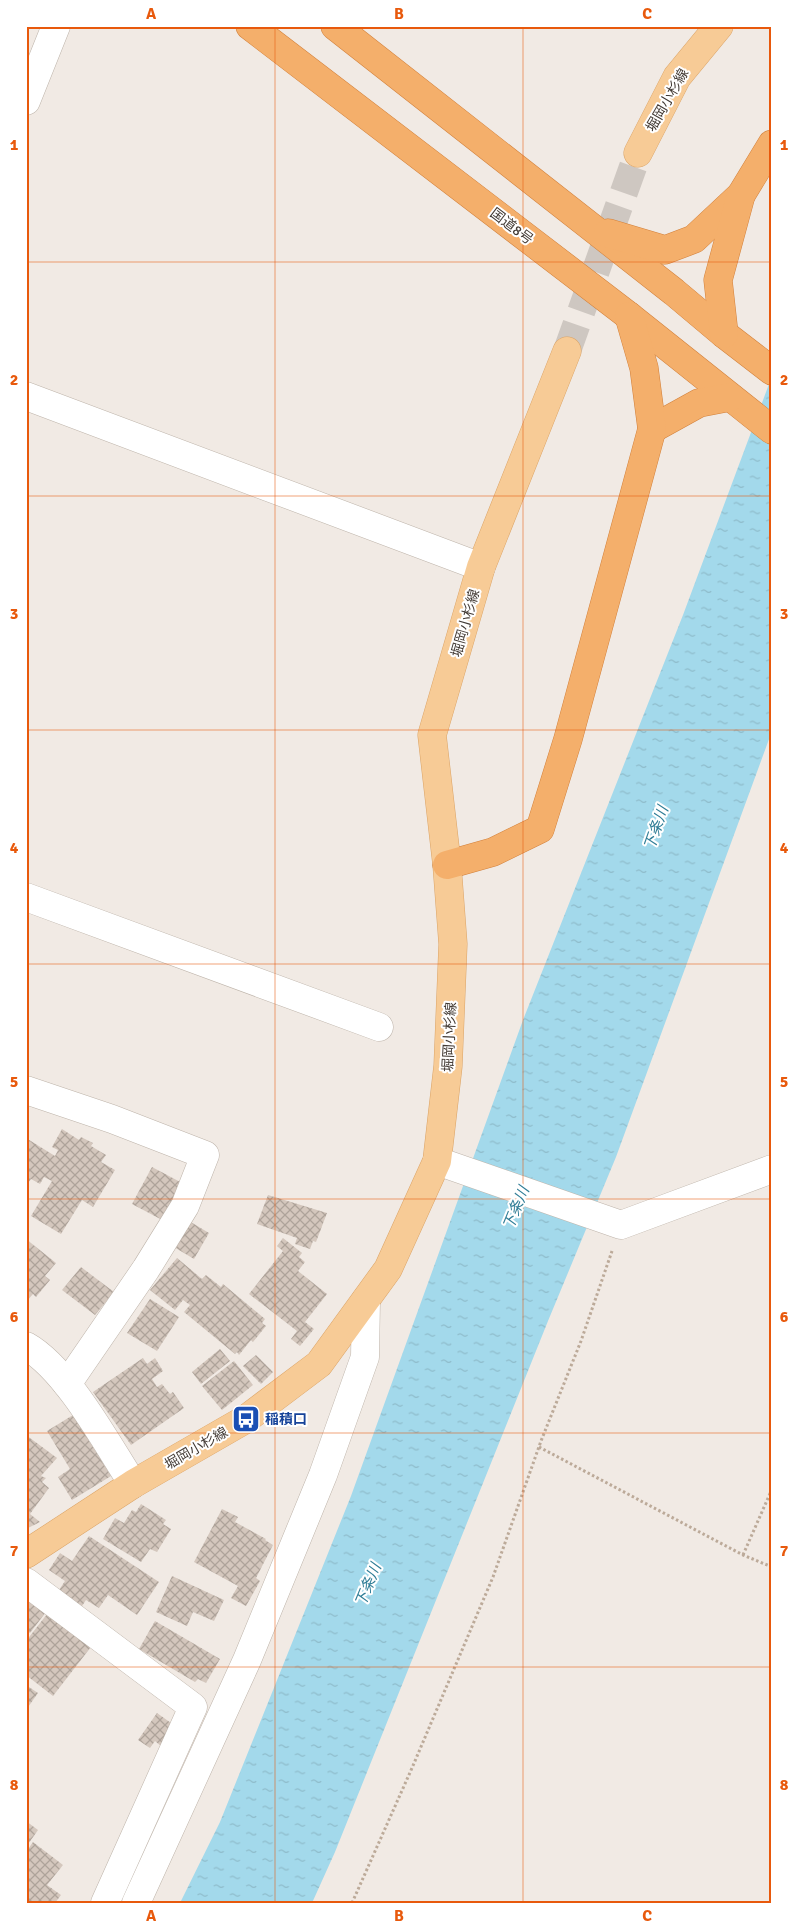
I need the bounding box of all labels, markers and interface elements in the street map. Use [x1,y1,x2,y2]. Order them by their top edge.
text: A [146,4,157,24]
text: B [394,4,404,24]
text: C [642,4,652,24]
street label: 堀岡小杉線 [643,66,692,135]
text: 1 [10,135,19,155]
text: 1 [780,135,789,155]
street label: 国道8号 [487,205,537,248]
text: 2 [10,370,18,390]
text: 2 [780,370,788,390]
street label: 堀岡小杉線 [448,587,483,659]
text: 3 [10,604,18,624]
text: 3 [780,604,788,624]
water label: 下条川 [640,802,672,852]
text: 4 [10,838,19,858]
text: 4 [780,838,789,858]
street label: 堀岡小杉線 [439,1002,460,1072]
text: 5 [10,1072,18,1092]
text: 5 [780,1072,788,1092]
water label: 下条川 [499,1182,534,1232]
text: 6 [10,1307,19,1327]
text: 6 [780,1307,789,1327]
bus stop icon: 稲積口 [231,1404,261,1434]
place label: 稲積口 [265,1411,307,1428]
street label: 堀岡小杉線 [162,1424,231,1473]
text: 7 [10,1541,19,1561]
text: 7 [780,1541,789,1561]
water label: 下条川 [351,1559,386,1609]
text: 8 [10,1775,19,1795]
text: 8 [780,1775,789,1795]
text: A [146,1906,157,1926]
text: B [394,1906,404,1926]
text: C [642,1906,652,1926]

